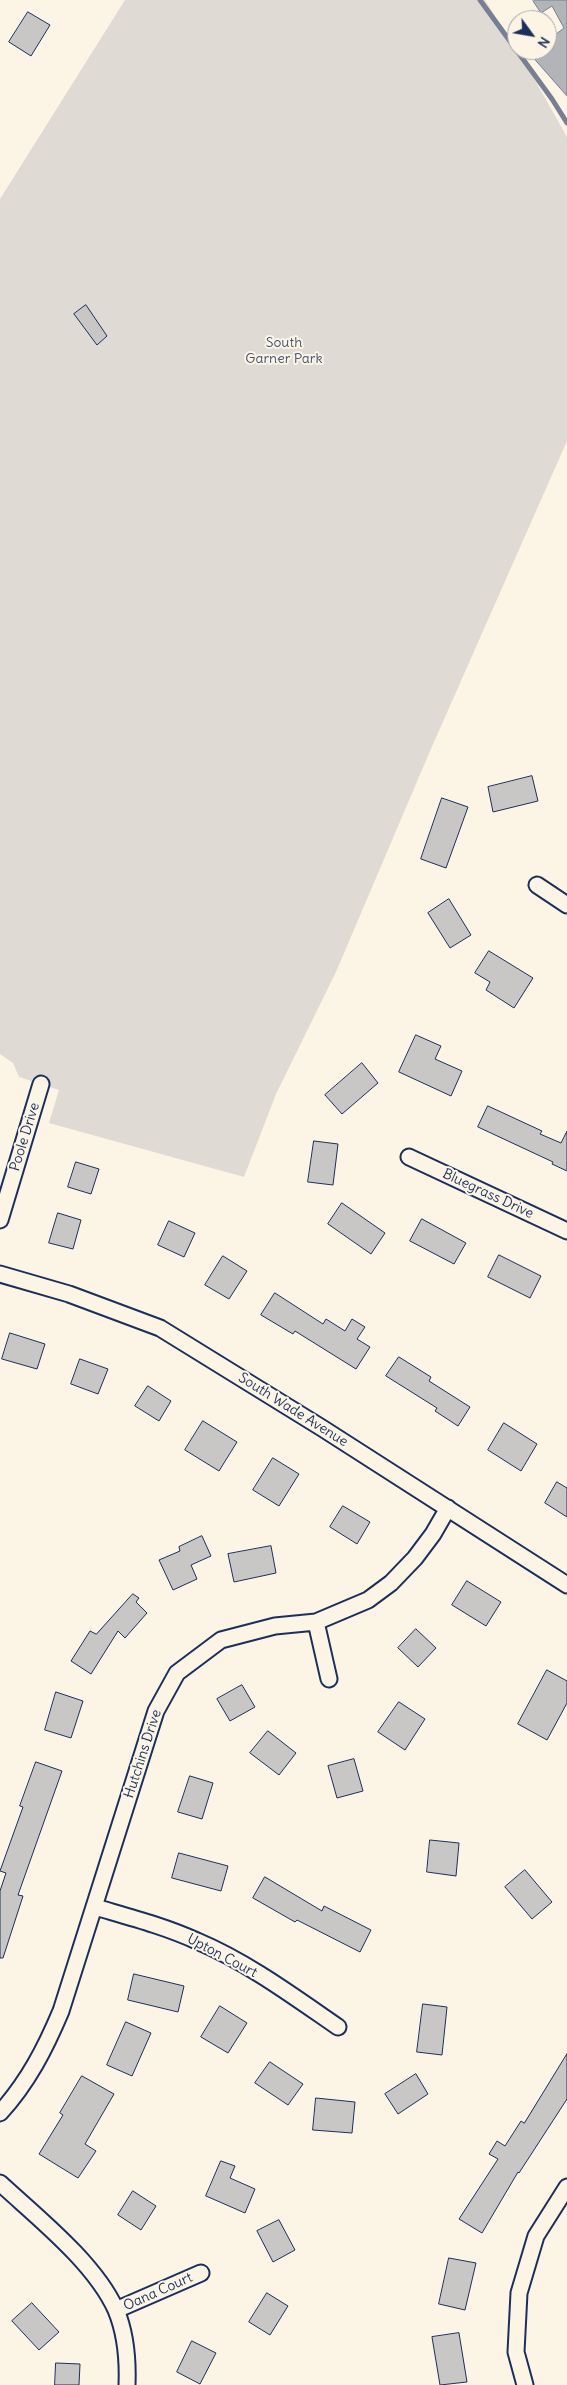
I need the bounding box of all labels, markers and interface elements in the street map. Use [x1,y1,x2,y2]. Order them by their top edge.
north arrow [507,10,557,60]
text: N [534,34,554,51]
park label: South Garner Park [245,335,323,368]
street label: Poole Drive [7,1101,43,1173]
street label: Bluegrass Drive [440,1166,536,1222]
street label: South Wade Avenue [235,1369,351,1451]
street label: Hutchins Drive [121,1708,165,1800]
street label: Upton Court [184,1931,260,1981]
street label: Oana Court [121,2269,195,2315]

